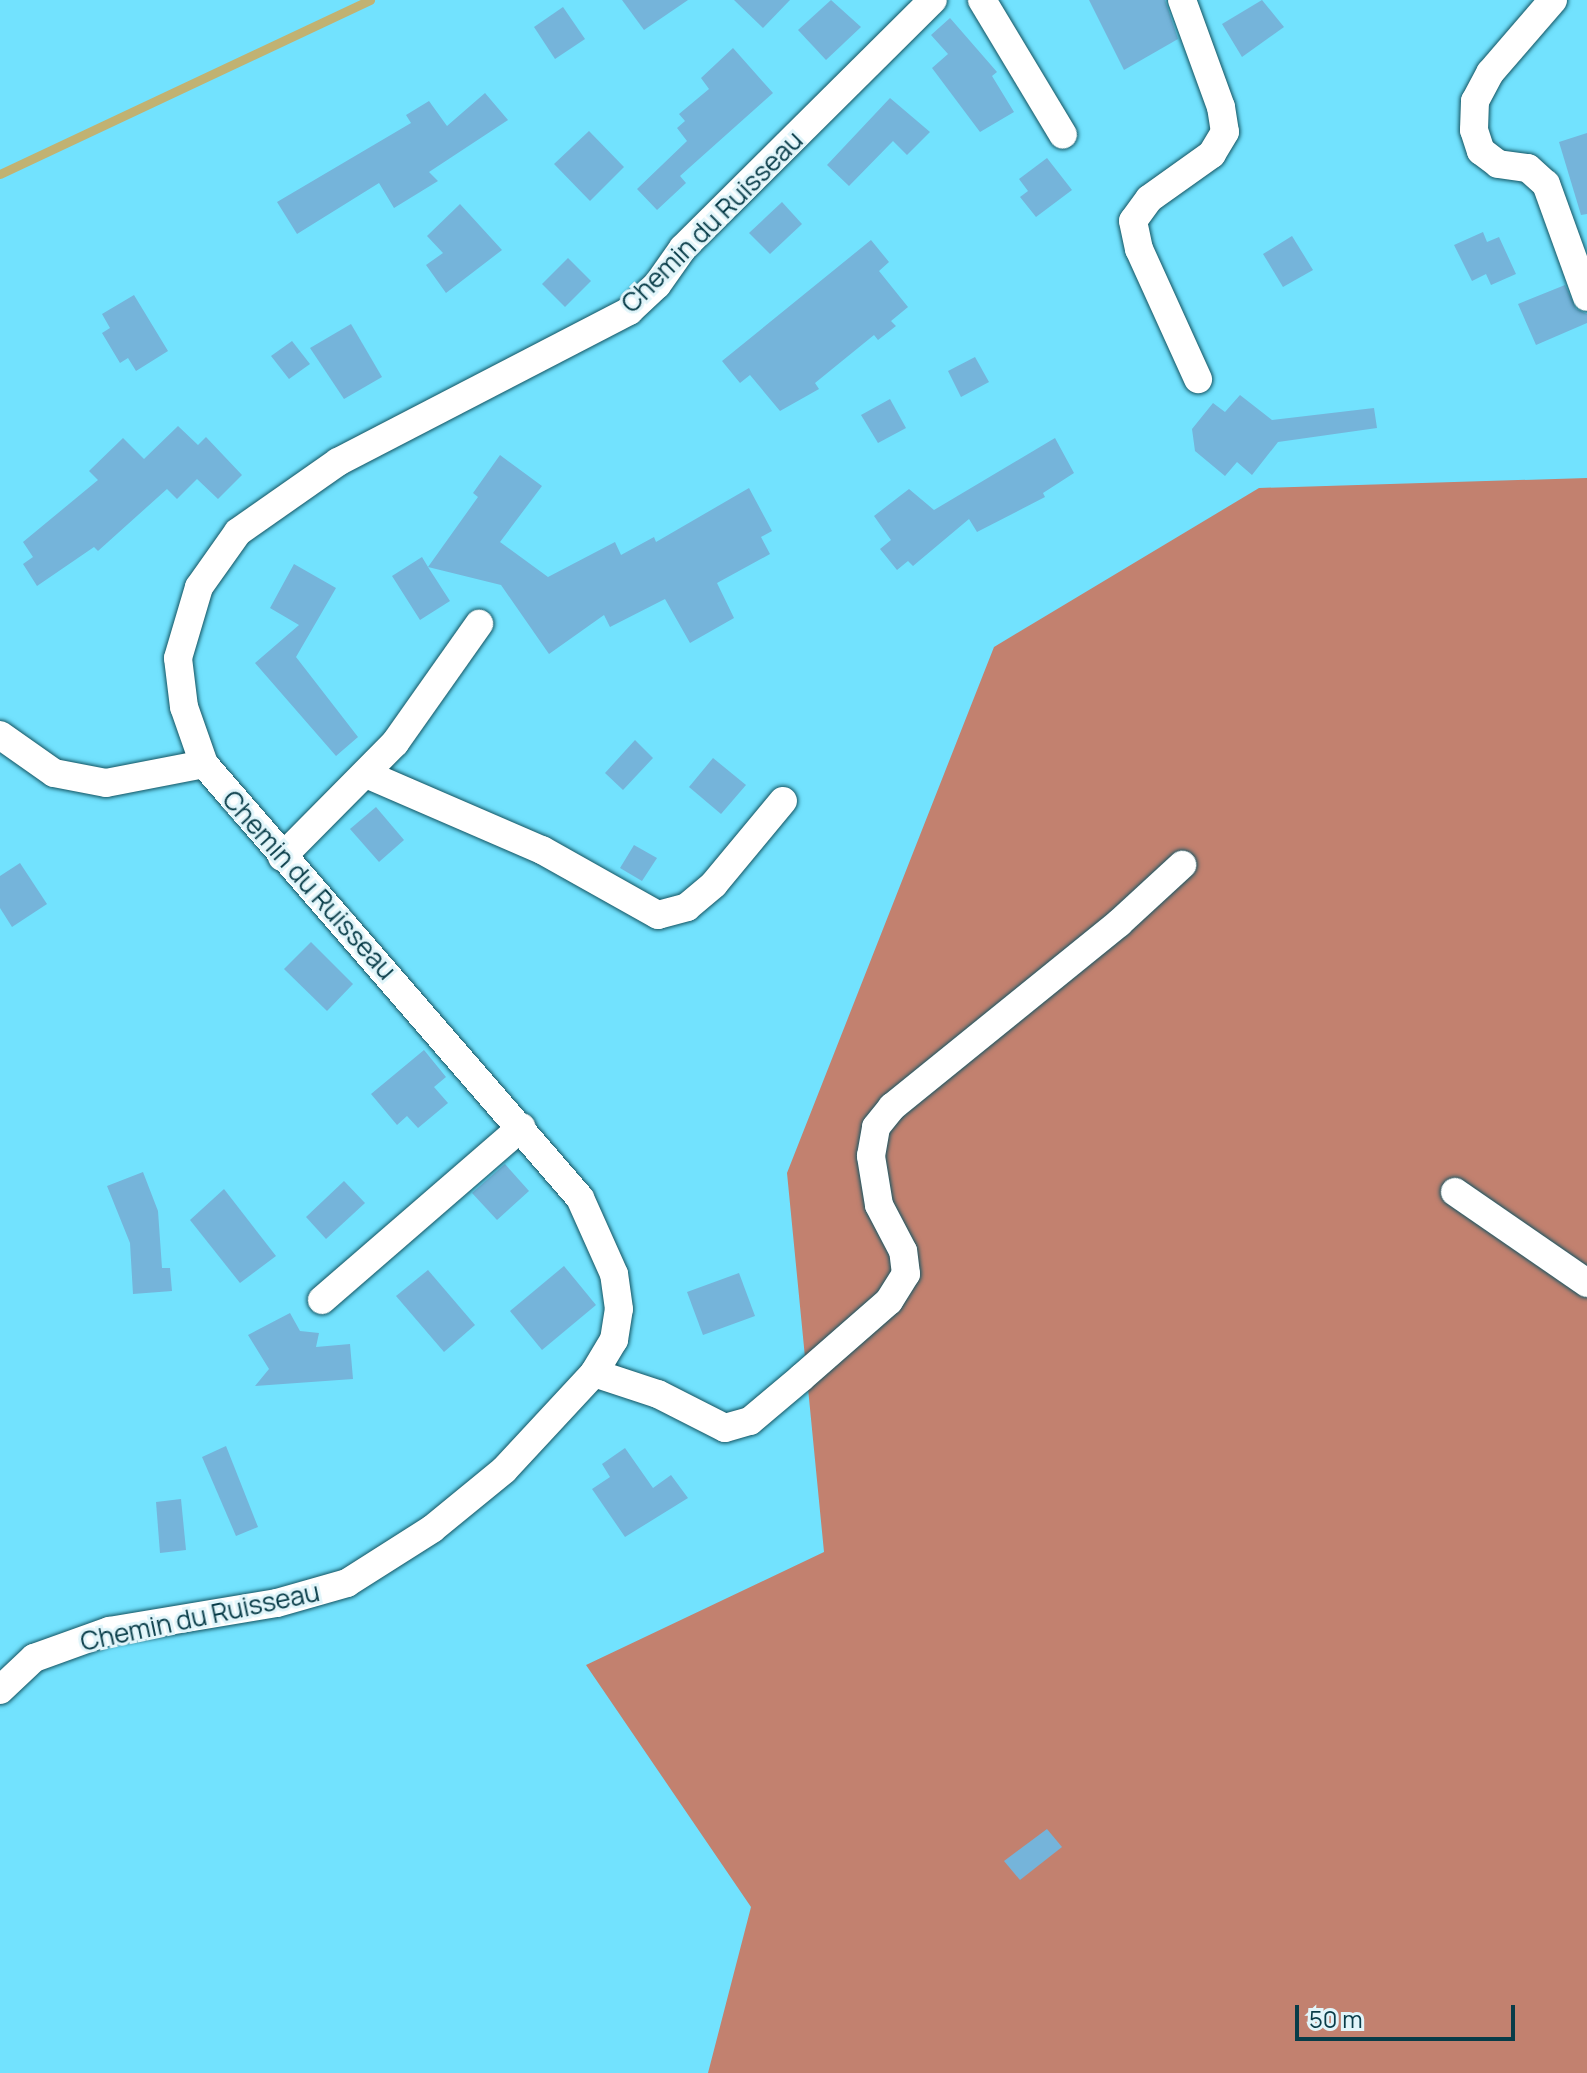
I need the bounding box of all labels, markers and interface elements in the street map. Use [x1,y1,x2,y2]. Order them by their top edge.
street label: Chemin du Ruisseau [615,125,809,319]
street label: Chemin du Ruisseau [216,784,402,986]
street label: Chemin du Ruisseau [78,1576,322,1658]
scale bar [1299,1989,1519,2039]
text: 50 m [1309,2002,1363,2035]

